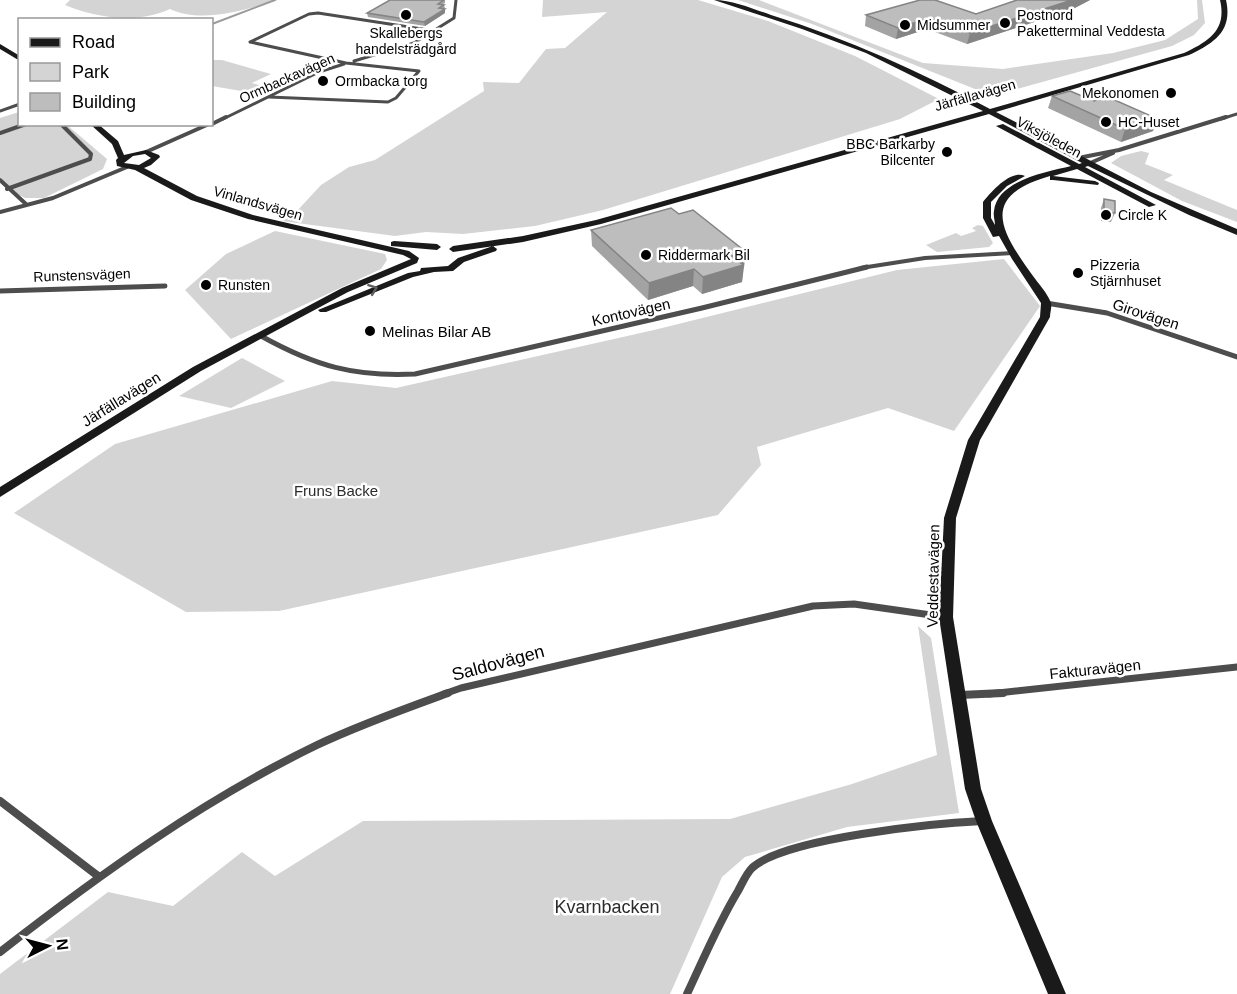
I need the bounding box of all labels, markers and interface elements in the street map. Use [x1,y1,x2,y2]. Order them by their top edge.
place label: Postnord Paketterminal Veddesta [1017,7,1165,39]
marker: Skallebergs handelsträdgård [399,8,413,22]
marker: Postnord Paketterminal Veddesta [998,16,1012,30]
place label: Midsummer [917,17,990,33]
legend [18,18,213,126]
marker: Midsummer [898,18,912,32]
place label: Skallebergs handelsträdgård [355,25,457,57]
text: Road [72,32,115,52]
street label: Ormbackavägen [237,50,337,106]
text: Park [72,62,110,82]
place label: Ormbacka torg [335,73,428,89]
marker: Ormbacka torg [316,74,330,88]
street label: Järfällavägen [933,76,1017,114]
place label: Mekonomen [1082,85,1159,101]
marker: Mekonomen [1164,86,1178,100]
text: Building [72,92,136,112]
street label: Viksjöleden [1014,113,1084,161]
place label: HC-Huset [1118,114,1180,130]
marker: HC-Huset [1099,115,1113,129]
place label: BBC Barkarby Bilcenter [846,136,935,168]
marker: BBC Barkarby Bilcenter [940,145,954,159]
street label: Vinlandsvägen [212,183,304,223]
place label: Circle K [1118,207,1168,223]
marker: Circle K [1099,208,1113,222]
place label: Riddermark Bil [658,247,750,263]
marker: Riddermark Bil [639,248,653,262]
place label: Pizzeria Stjärnhuset [1090,257,1161,289]
street label: Runstensvägen [33,265,131,285]
marker: Pizzeria Stjärnhuset [1071,266,1085,280]
place label: Runsten [218,277,270,293]
marker: Runsten [199,278,213,292]
one-way arrow [367,284,378,297]
street label: Kontovägen [590,295,672,329]
street label: Girovägen [1110,295,1182,333]
place label: Melinas Bilar AB [382,323,491,340]
marker: Melinas Bilar AB [363,324,377,338]
street label: Järfällavägen [79,368,163,430]
park label: Fruns Backe [294,482,378,499]
street label: Veddestavägen [924,524,942,628]
street label: Saldovägen [449,641,547,685]
street label: Fakturavägen [1048,656,1142,682]
park label: Kvarnbacken [554,897,660,917]
north arrow [18,916,78,976]
text: N [53,938,71,951]

